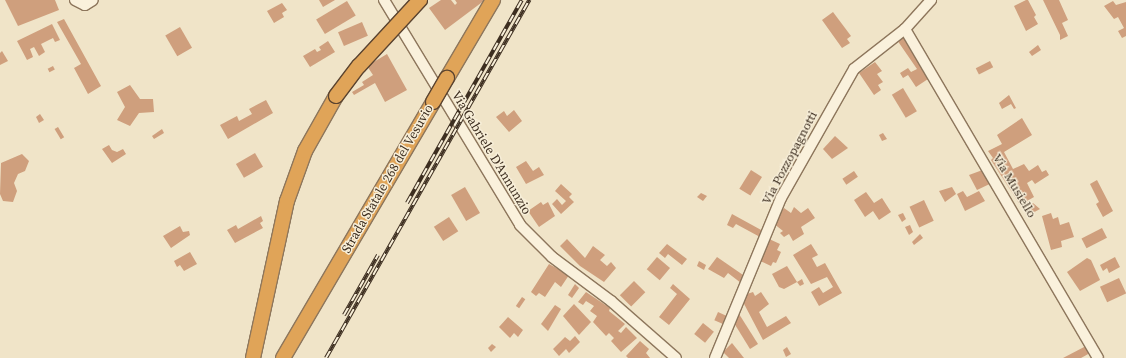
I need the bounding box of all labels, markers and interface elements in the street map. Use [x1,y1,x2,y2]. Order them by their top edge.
street label: Via Gabriele D'Annunzio [448,88,534,218]
street label: Strada Statale 268 del Vesuvio [339,102,437,256]
street label: Via Pozzopagnotti [759,109,821,207]
street label: Via Musiello [989,151,1039,221]

